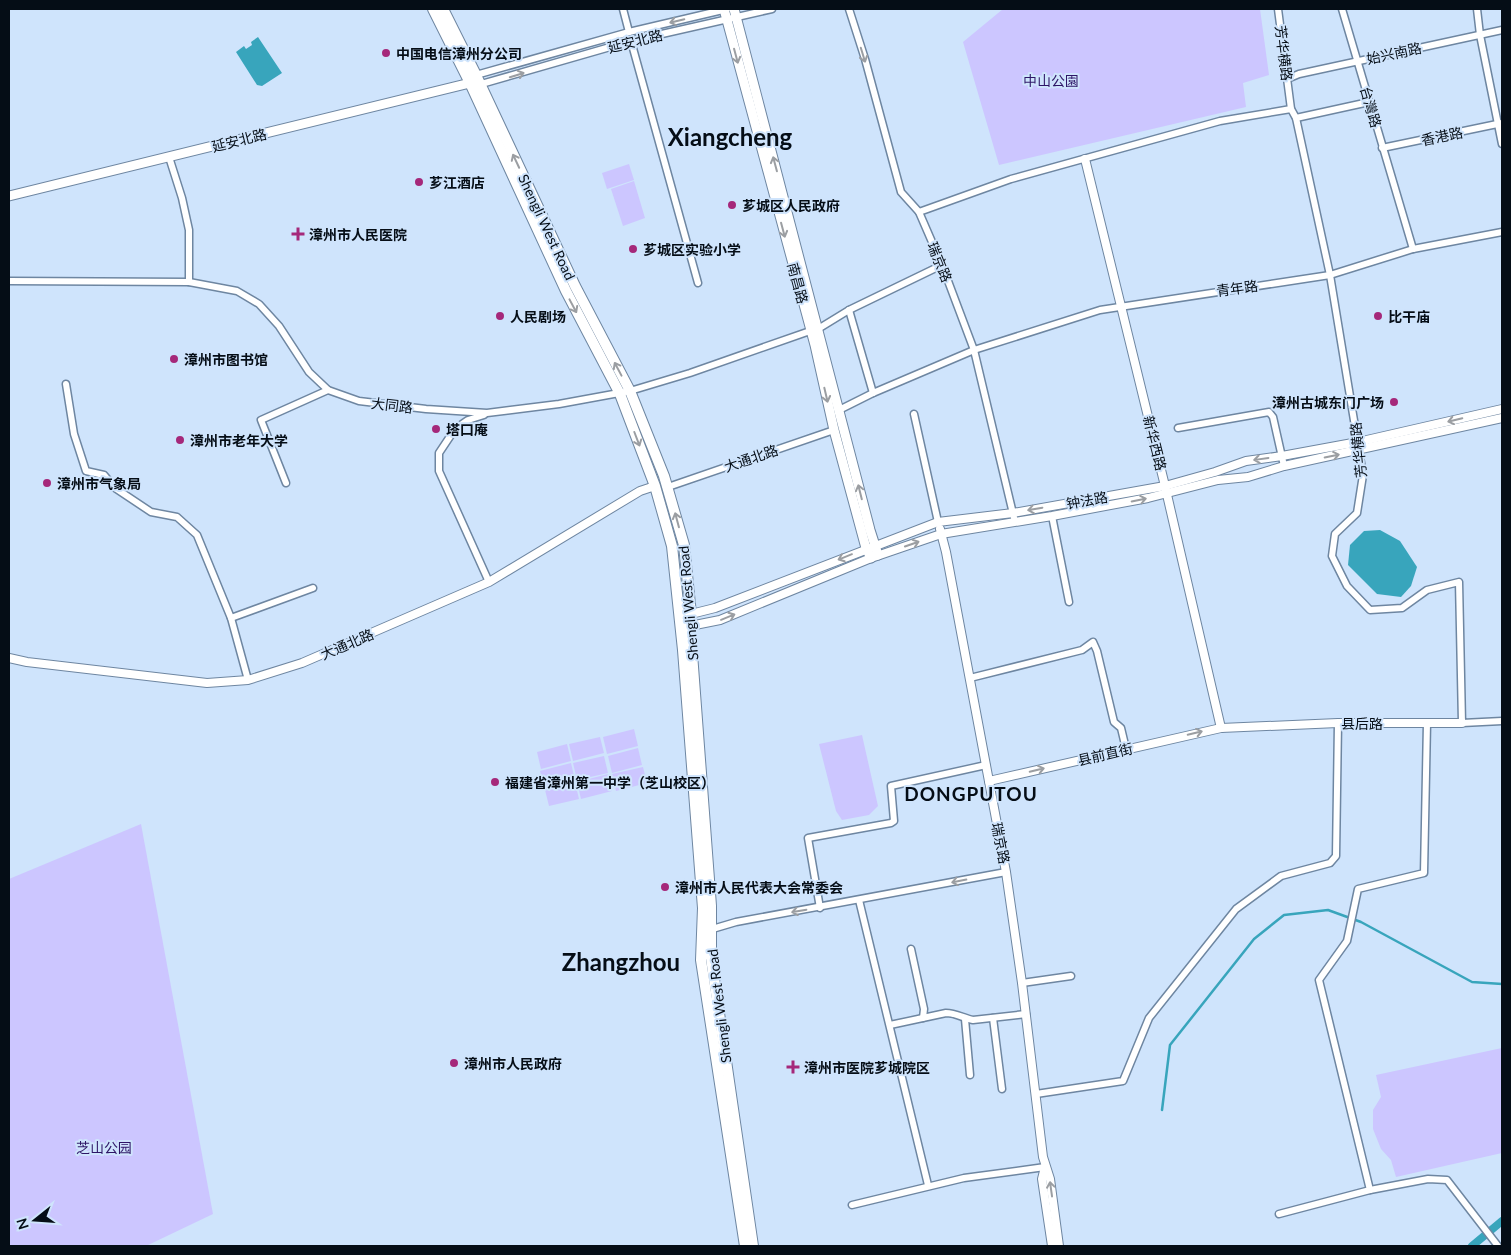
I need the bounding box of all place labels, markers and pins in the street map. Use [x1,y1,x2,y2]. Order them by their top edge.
place label: 中国电信漳州分公司 [396,45,522,62]
marker: 中国电信漳州分公司 [380,47,392,59]
place label: 芗江酒店 [429,174,485,191]
marker: 芗江酒店 [413,176,425,188]
place label: 芗城区人民政府 [742,197,840,214]
marker: 芗城区人民政府 [726,199,738,211]
place label: 漳州市人民医院 [309,226,407,243]
marker: 漳州市人民医院 [291,227,305,241]
place label: 芗城区实验小学 [643,241,741,258]
marker: 芗城区实验小学 [627,243,639,255]
place label: 人民剧场 [510,308,566,325]
place label: 比干庙 [1388,308,1430,325]
marker: 人民剧场 [494,310,506,322]
marker: 比干庙 [1372,310,1384,322]
place label: 漳州市图书馆 [184,351,268,368]
marker: 漳州市图书馆 [168,353,180,365]
place label: 漳州古城东门广场 [1272,394,1384,411]
marker: 漳州古城东门广场 [1388,396,1400,408]
place label: 塔口庵 [446,421,488,438]
marker: 塔口庵 [430,423,442,435]
place label: 漳州市老年大学 [190,432,288,449]
marker: 漳州市老年大学 [174,434,186,446]
place label: 漳州市气象局 [57,475,141,492]
marker: 漳州市气象局 [41,477,53,489]
place label: 福建省漳州第一中学（芝山校区） [505,774,715,791]
marker: 福建省漳州第一中学（芝山校区） [489,776,501,788]
place label: 漳州市人民代表大会常委会 [675,879,843,896]
marker: 漳州市人民代表大会常委会 [659,881,671,893]
place label: 漳州市人民政府 [464,1055,562,1072]
marker: 漳州市人民政府 [448,1057,460,1069]
place label: 漳州市医院芗城院区 [804,1059,930,1076]
marker: 漳州市医院芗城院区 [786,1060,800,1074]

